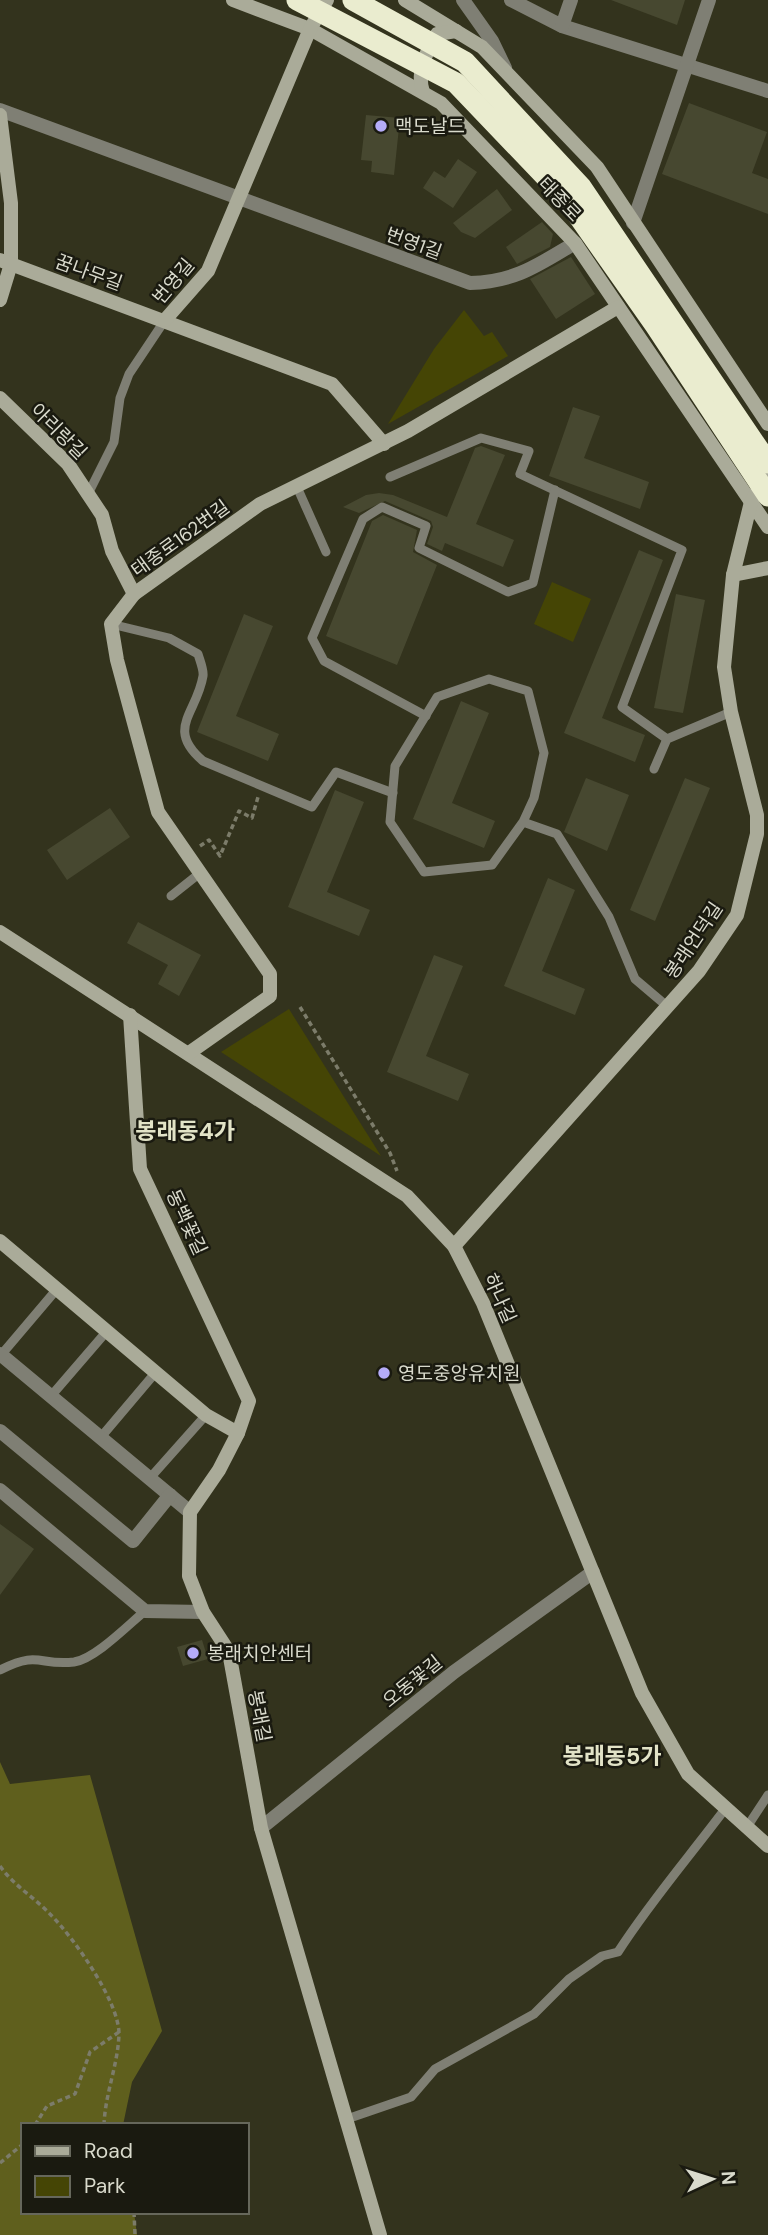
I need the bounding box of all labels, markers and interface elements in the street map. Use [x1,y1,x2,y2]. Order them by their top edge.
place label: 맥도날드 [395,114,465,139]
marker: 맥도날드 [373,118,389,134]
street label: 태종로 [532,172,587,227]
street label: 번영1길 [382,222,446,265]
street label: 꿈나무길 [52,249,126,296]
street label: 번영길 [147,253,200,309]
street label: 아리랑길 [25,398,92,465]
street label: 태종로162번길 [126,494,234,583]
street label: 봉래언덕길 [659,897,728,984]
district label: 봉래동4가 [135,1116,235,1146]
street label: 동백꽃길 [160,1185,213,1259]
street label: 하나길 [477,1269,522,1327]
place label: 영도중앙유치원 [398,1361,520,1386]
marker: 영도중앙유치원 [376,1365,392,1381]
place label: 봉래치안센터 [207,1641,312,1666]
marker: 봉래치안센터 [185,1645,201,1661]
street label: 오동꽃길 [377,1650,447,1713]
street label: 봉래길 [242,1688,277,1744]
district label: 봉래동5가 [563,1741,661,1771]
legend [21,2123,248,2214]
text: Road [84,2137,133,2165]
north arrow [677,2144,747,2214]
text: N [716,2170,741,2186]
text: Park [84,2172,126,2200]

